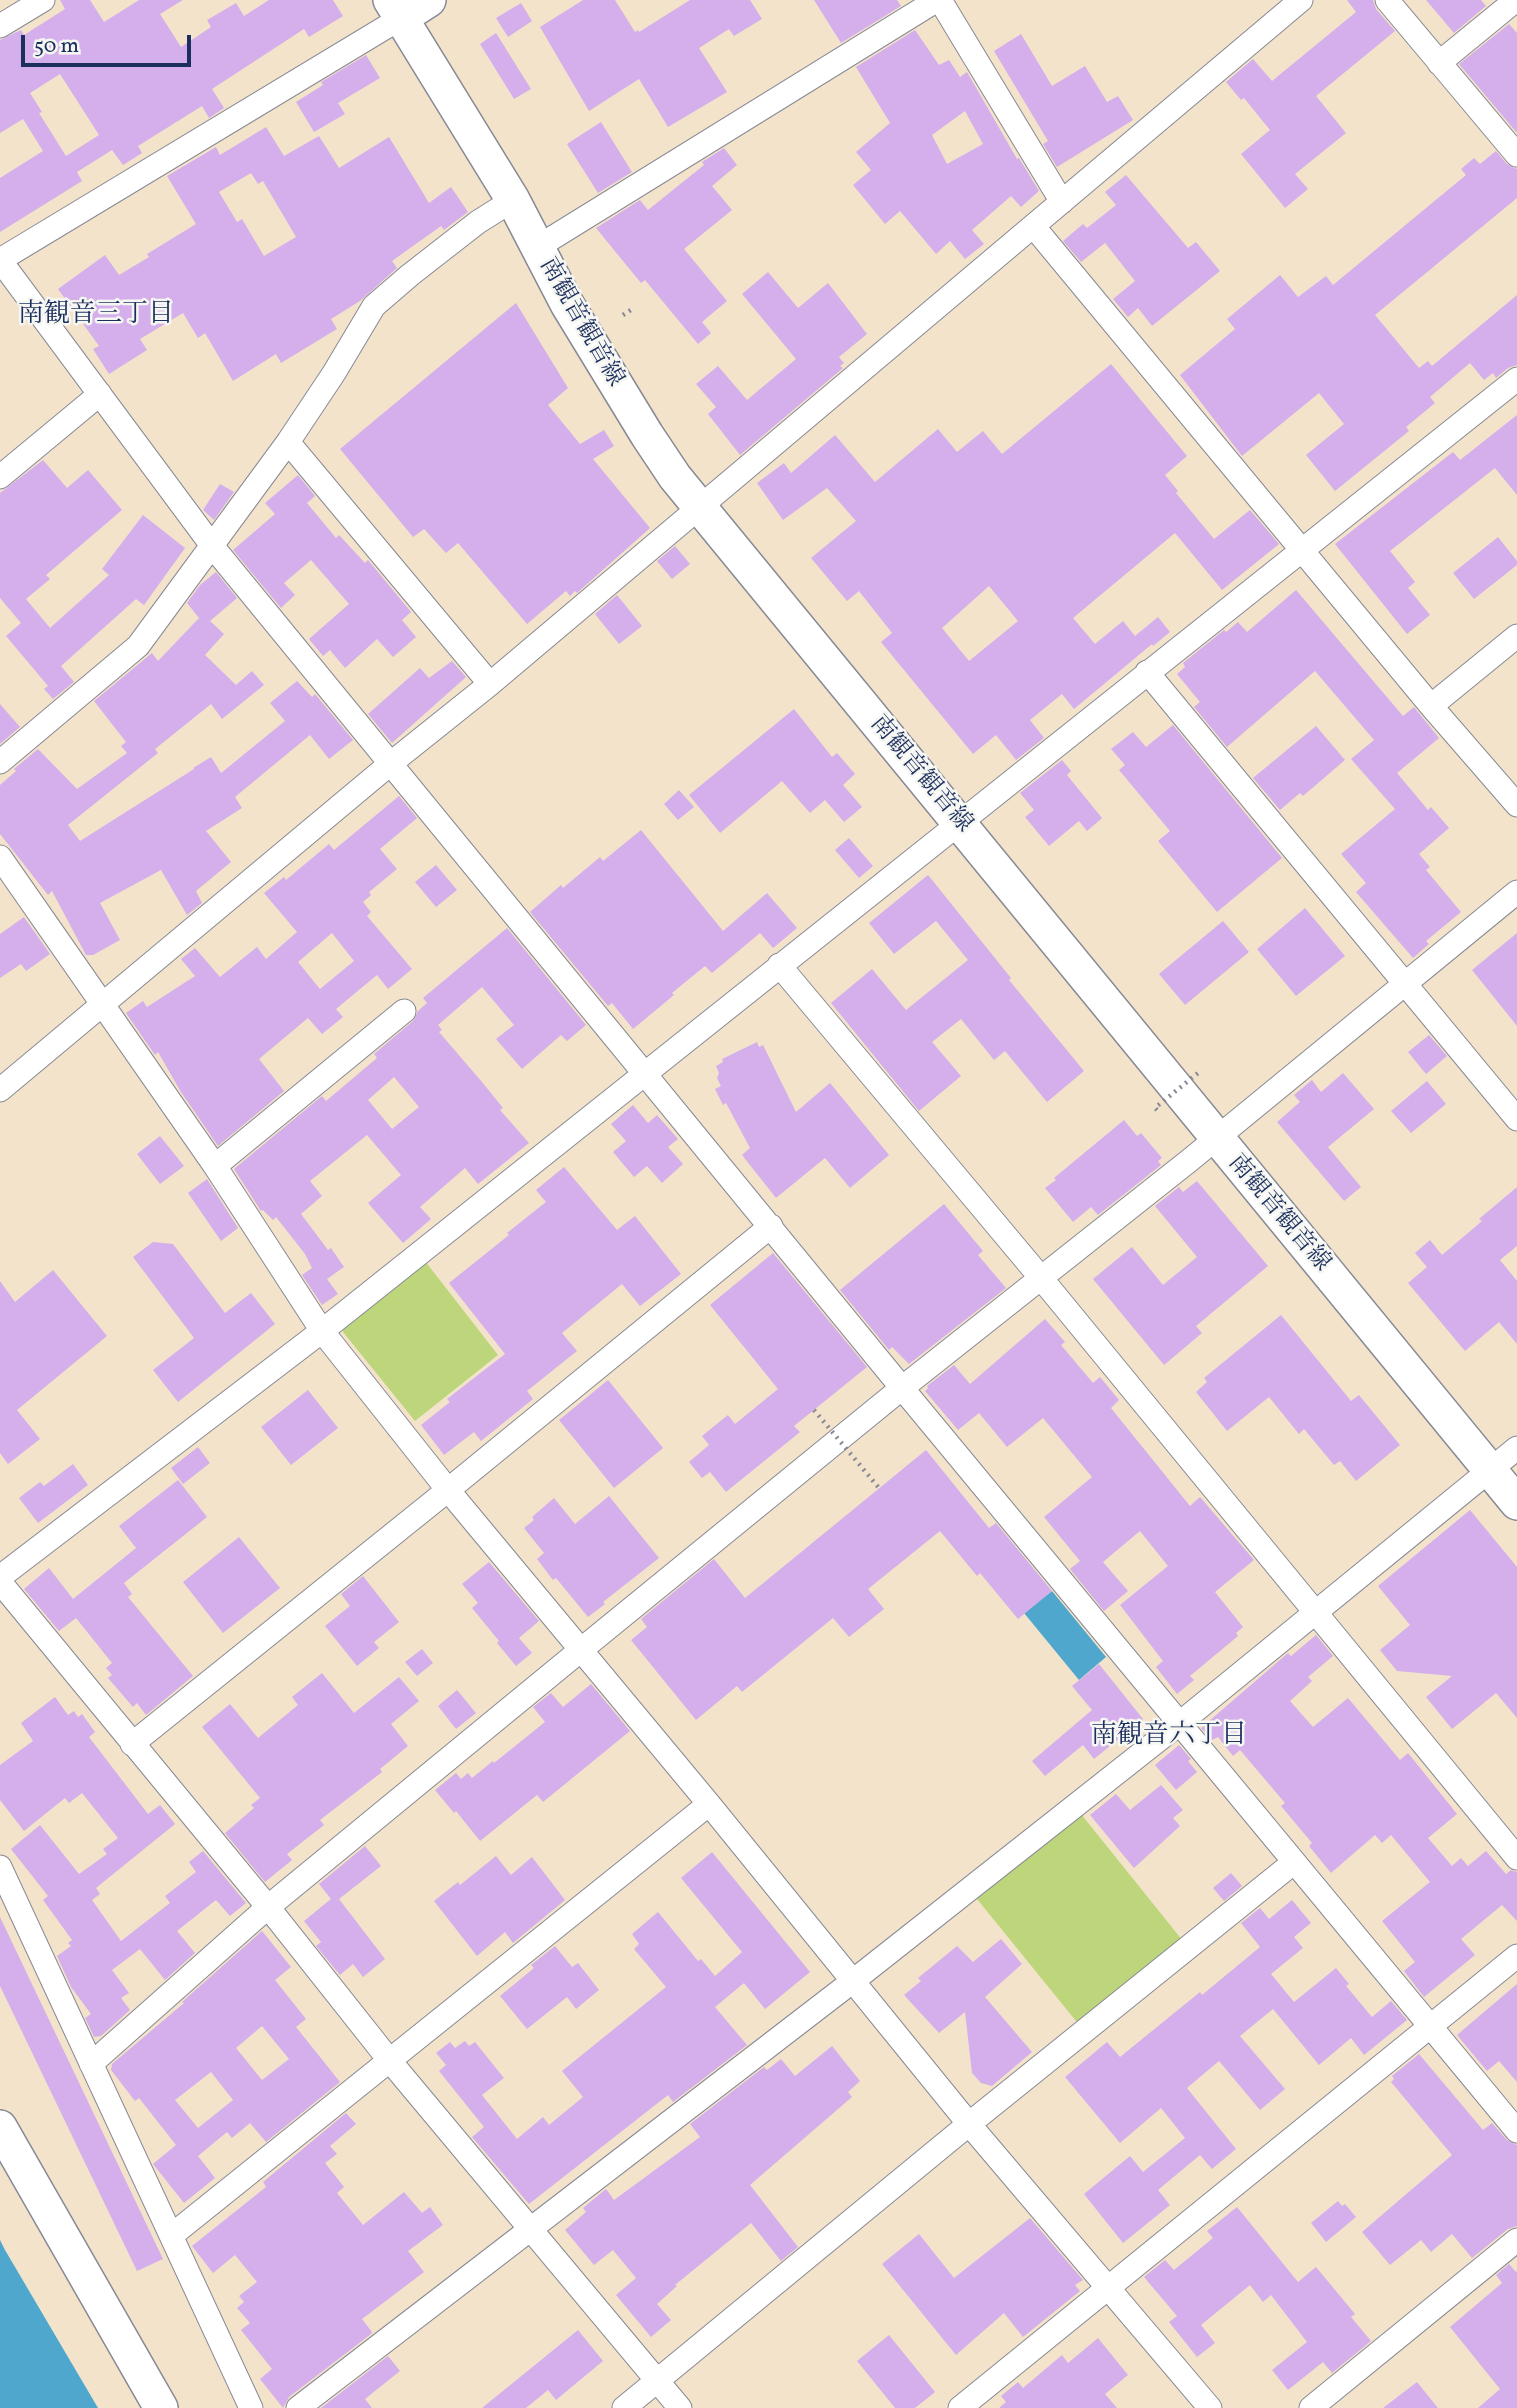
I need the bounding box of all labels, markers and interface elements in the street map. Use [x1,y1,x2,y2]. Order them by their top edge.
scale bar [24,21,194,65]
text: 50 m [34,32,79,61]
street label: 南観音観音線 [532,253,628,393]
district label: 南観音三丁目 [18,300,174,332]
street label: 南観音観音線 [863,711,977,839]
street label: 南観音観音線 [1221,1150,1335,1278]
district label: 南観音六丁目 [1091,1721,1247,1753]

